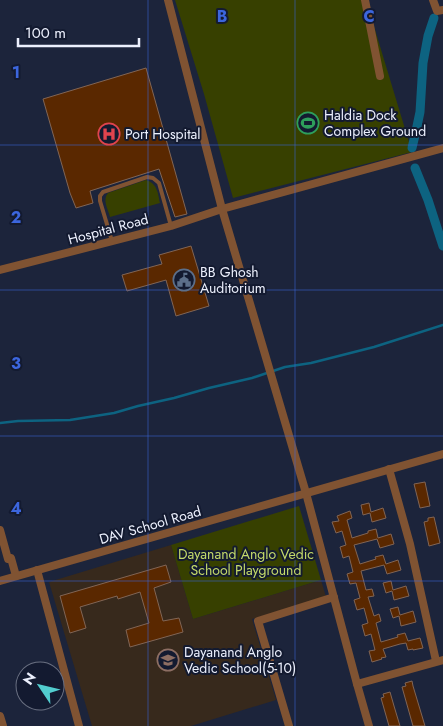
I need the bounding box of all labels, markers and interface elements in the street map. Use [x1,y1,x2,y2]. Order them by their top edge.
text: B [217,5,227,28]
text: C [363,5,375,28]
scale bar [18,15,139,47]
text: 100 m [25,22,66,44]
text: 1 [12,61,20,84]
place label: Haldia Dock Complex Ground [324,105,426,141]
sports icon: Haldia Dock Complex Ground [296,111,320,135]
hospital icon: Port Hospital [97,122,121,146]
place label: Port Hospital [125,124,201,144]
text: 2 [11,206,21,229]
street label: Hospital Road [65,209,151,249]
place label: BB Ghosh Auditorium [200,262,266,298]
public building icon: BB Ghosh Auditorium [172,268,196,292]
text: 3 [11,352,21,375]
text: 4 [10,497,22,520]
street label: DAV School Road [97,501,203,549]
park label: Dayanand Anglo Vedic School Playground [178,544,314,580]
place label: Dayanand Anglo Vedic School(5-10) [184,642,296,678]
school or university icon: Dayanand Anglo Vedic School(5-10) [156,648,180,672]
north arrow [15,661,65,711]
text: N [18,668,41,689]

